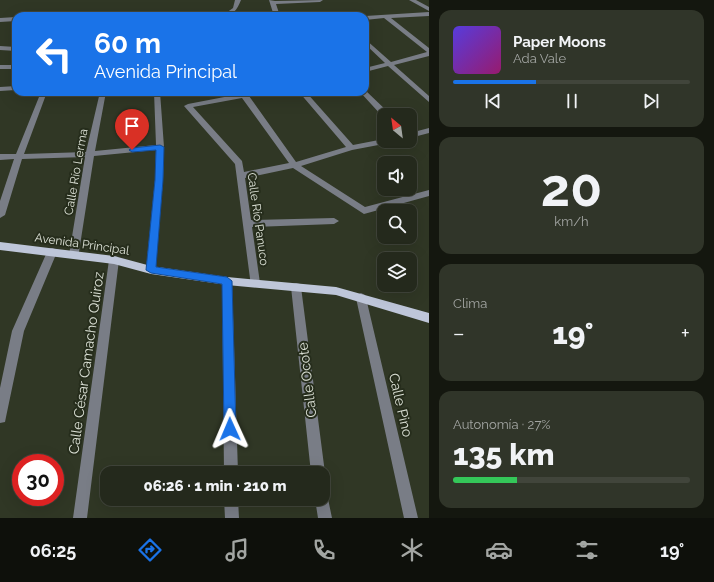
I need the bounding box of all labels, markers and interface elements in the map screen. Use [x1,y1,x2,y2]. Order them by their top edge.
text: 60 m [94,27,161,60]
icon: left [28,28,80,80]
text: Paper Moons [513,33,606,51]
text: Ada Vale [513,51,566,66]
text: Avenida Principal [94,61,237,82]
icon: previous [482,90,504,112]
icon: pause [561,90,583,112]
icon: next [640,90,662,112]
north arrow [377,108,417,148]
map controls [377,108,417,292]
pin [115,109,149,150]
icon: arrive [121,115,143,137]
street label: Calle Río Lerma [61,128,91,216]
button: sound [377,156,417,196]
text: 20 [541,157,602,218]
street label: Calle Río Panuco [245,172,271,266]
button: search [377,204,417,244]
text: km/h [554,214,589,229]
street label: Avenida Principal [34,230,131,258]
button: layers [377,252,417,292]
street label: Calle César Camacho Quiroz [65,271,107,455]
text: Clima [453,296,487,311]
text: 19° [552,316,593,351]
text: − [453,320,465,346]
text: + [681,320,690,346]
street label: Calle Ocote [294,341,320,419]
street label: Calle Pino [386,372,416,438]
position arrow [209,408,251,450]
text: Autonomía · 27% [453,417,551,432]
text: 135 km [453,437,554,472]
speed limit sign: 30 [12,454,64,506]
text: 06:26 · 1 min · 210 m [143,477,287,495]
icon: directions [136,536,164,564]
icon: music [223,536,251,564]
icon: phone [310,536,338,564]
icon: climate [398,536,426,564]
icon: car [485,536,513,564]
icon: filters [573,536,601,564]
text: 06:25 [30,540,76,561]
text: 19° [660,540,684,561]

